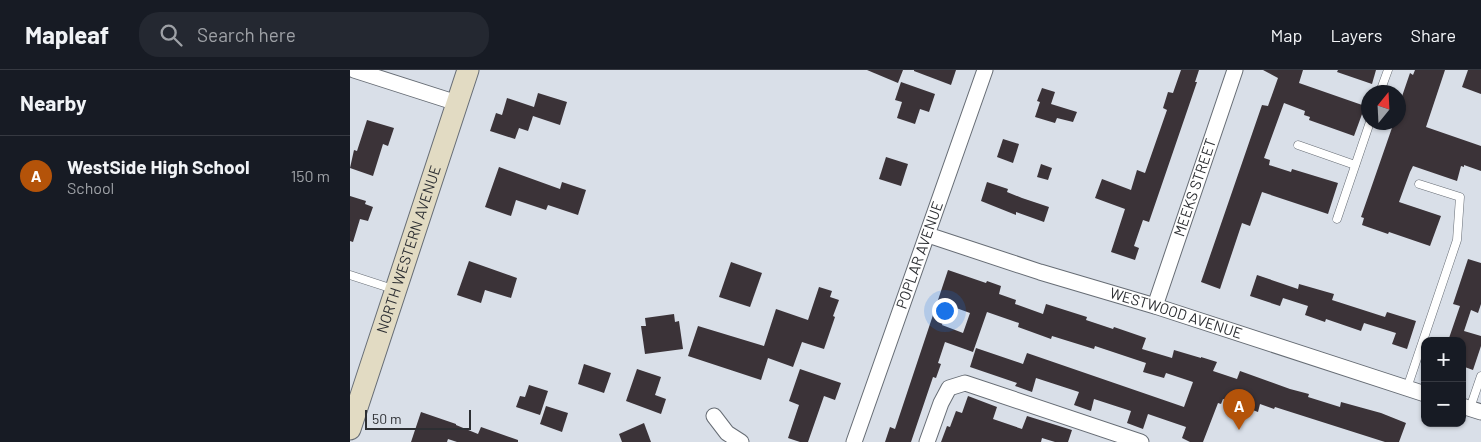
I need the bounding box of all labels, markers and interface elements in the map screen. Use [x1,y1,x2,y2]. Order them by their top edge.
search box [139,12,489,57]
text: Mapleaf [25,20,109,49]
icon: search [157,21,185,49]
text: Search here [197,23,296,46]
text: Map [1270,24,1302,46]
text: Layers [1330,24,1383,46]
text: Share [1411,24,1456,46]
north arrow [1361,85,1406,130]
text: Nearby [20,90,86,115]
street label: MEEKS STREET [1169,136,1219,239]
text: WestSide High School [67,155,250,178]
street label: NORTH WESTERN AVENUE [372,163,444,335]
text: A [31,166,41,185]
text: 150 m [291,166,330,185]
text: School [67,178,114,197]
street label: POPLAR AVENUE [892,199,946,311]
street label: WESTWOOD AVENUE [1108,283,1245,342]
your location [932,298,958,324]
map controls [1421,337,1466,427]
button: + [1421,337,1466,382]
button: − [1421,382,1466,427]
pin: A [1223,389,1255,430]
scale bar [365,407,471,430]
text: 50 m [372,410,401,427]

